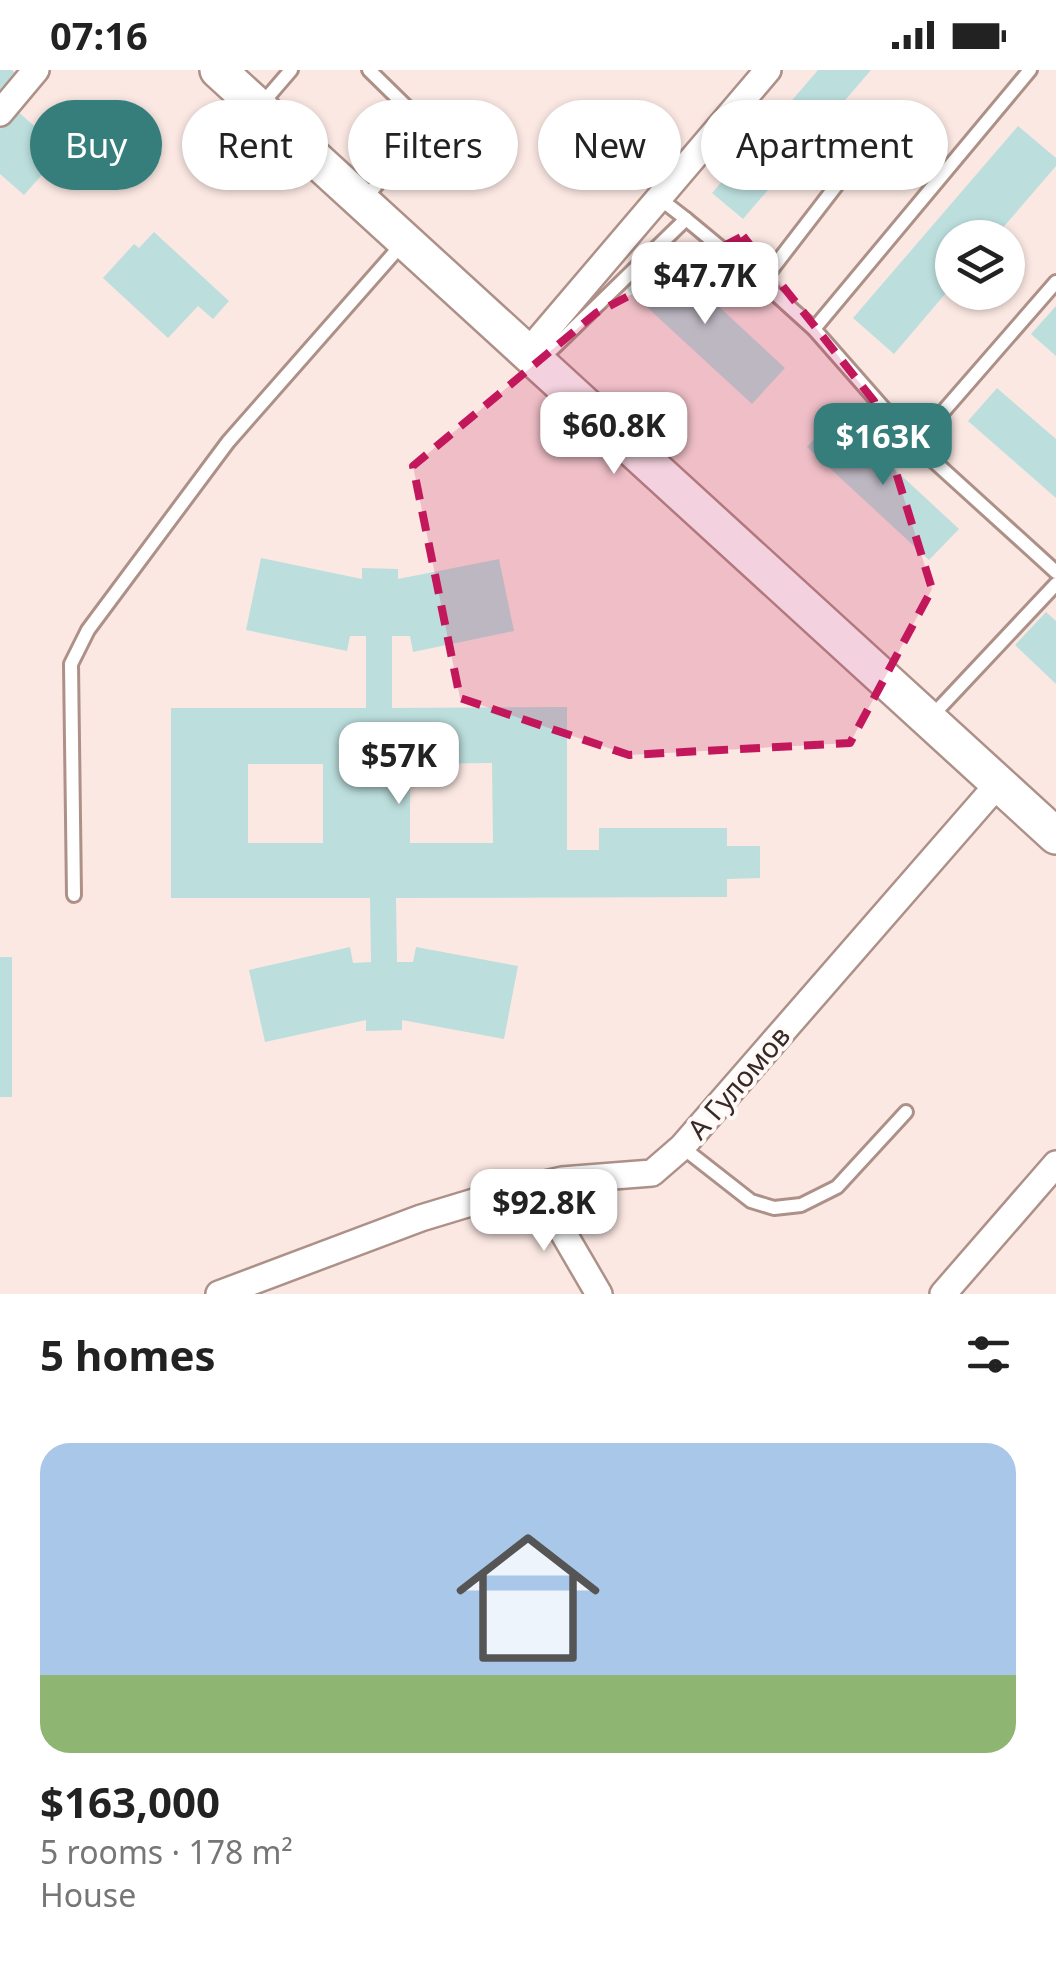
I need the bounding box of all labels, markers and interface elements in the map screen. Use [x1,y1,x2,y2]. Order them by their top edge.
text: 07:16 [50,9,148,61]
chip: Buy [30,100,162,190]
chip: Rent [182,100,328,190]
chip: Filters [348,100,518,190]
chip: New [538,100,681,190]
chip: Apartment [701,100,948,190]
map controls [935,220,1025,310]
button: layers [935,220,1025,310]
pin: $47.7K [624,242,786,327]
text: $47.7K [653,253,757,296]
pin: $60.8K [533,392,695,477]
text: $60.8K [562,403,666,446]
pin: $163K [813,403,953,488]
text: $163K [836,414,930,457]
pin: $57K [340,722,458,807]
text: $57K [361,733,437,776]
street label: А Гуломов [678,1017,798,1147]
pin: $92.8K [463,1169,625,1254]
text: $92.8K [492,1180,596,1223]
text: 5 homes [40,1326,216,1383]
icon: filters [961,1327,1016,1382]
icon: home [438,1508,618,1688]
text: $163,000 [40,1773,220,1830]
text: 5 rooms · 178 m² [40,1830,293,1873]
text: House [40,1873,136,1916]

